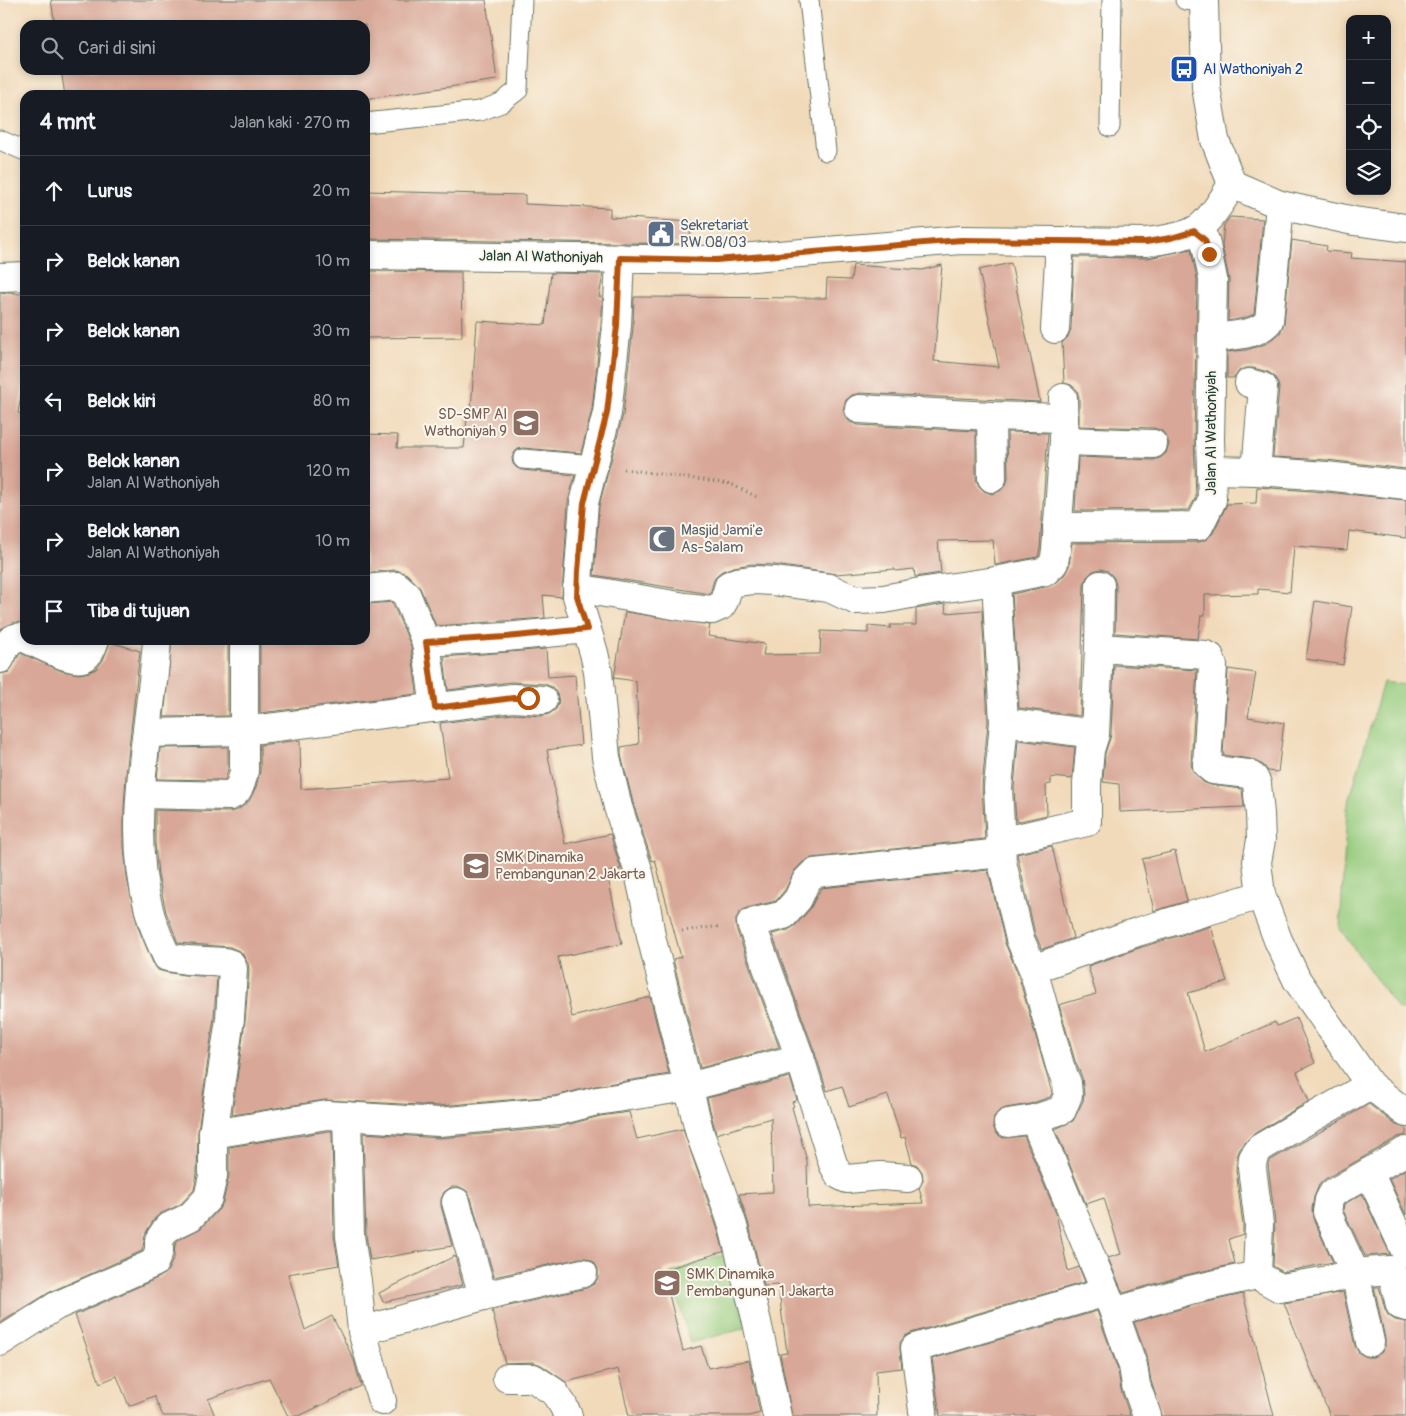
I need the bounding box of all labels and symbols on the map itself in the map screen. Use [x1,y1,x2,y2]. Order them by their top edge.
bus stop icon: Al Wathoniyah 2 [1169,54,1199,84]
place label: Al Wathoniyah 2 [1203,60,1303,79]
place label: Sekretariat RW 08/03 [680,216,749,252]
public building icon: Sekretariat RW 08/03 [646,219,676,249]
route end [1198,243,1221,266]
street label: Jalan Al Wathoniyah [479,246,603,268]
street label: Jalan Al Wathoniyah [1202,371,1221,495]
place label: SD-SMP Al Wathoniyah 9 [424,405,507,441]
school or university icon: SD-SMP Al Wathoniyah 9 [511,408,541,438]
place label: Masjid Jami'e As-Salam [681,521,763,557]
mosque icon: Masjid Jami'e As-Salam [647,524,677,554]
route start [517,687,540,710]
place label: SMK Dinamika Pembangunan 2 Jakarta [495,848,646,884]
school or university icon: SMK Dinamika Pembangunan 2 Jakarta [461,851,491,881]
place label: SMK Dinamika Pembangunan 1 Jakarta [686,1265,834,1301]
school or university icon: SMK Dinamika Pembangunan 1 Jakarta [652,1268,682,1298]

